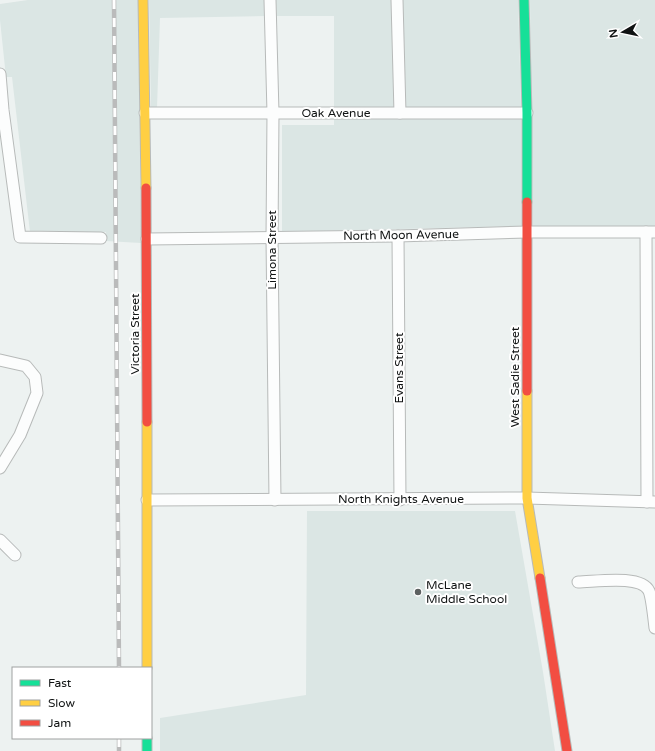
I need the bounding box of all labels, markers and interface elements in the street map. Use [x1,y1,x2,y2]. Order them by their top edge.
north arrow [603,12,643,52]
text: N [607,28,621,39]
street label: Oak Avenue [302,106,371,120]
street label: Limona Street [265,210,279,290]
street label: North Moon Avenue [343,227,459,243]
street label: Victoria Street [128,293,142,375]
street label: West Sadie Street [508,326,522,427]
street label: Evans Street [392,332,406,403]
street label: North Knights Avenue [338,492,464,506]
place label: McLane Middle School [426,578,507,606]
marker: McLane Middle School [413,587,423,597]
legend [12,667,152,739]
text: Fast [48,676,72,690]
text: Slow [48,696,75,710]
text: Jam [48,716,71,730]

